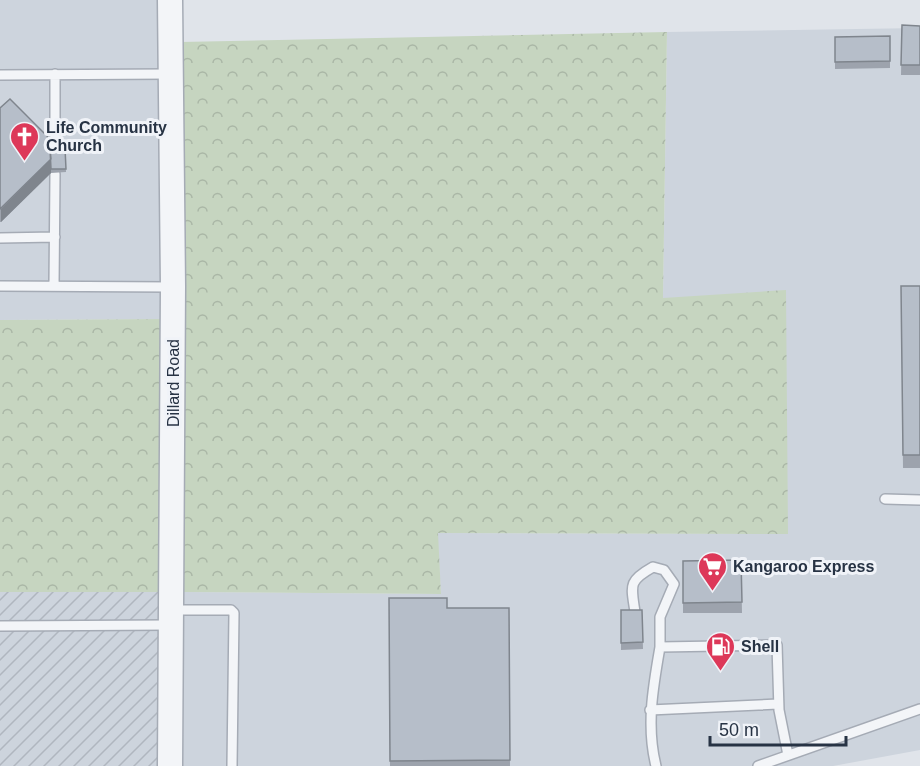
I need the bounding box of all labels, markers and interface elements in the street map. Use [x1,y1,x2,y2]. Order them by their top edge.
place label: Life Community Church [46,119,167,154]
church icon: Life Community Church [9,120,41,162]
street label: Dillard Road [165,339,182,427]
supermarket icon: Kangaroo Express [696,550,728,592]
place label: Kangaroo Express [733,558,874,575]
fuel station icon: Shell [704,630,736,672]
place label: Shell [741,638,779,655]
scale bar [710,709,846,747]
text: 50 m [719,720,759,740]

